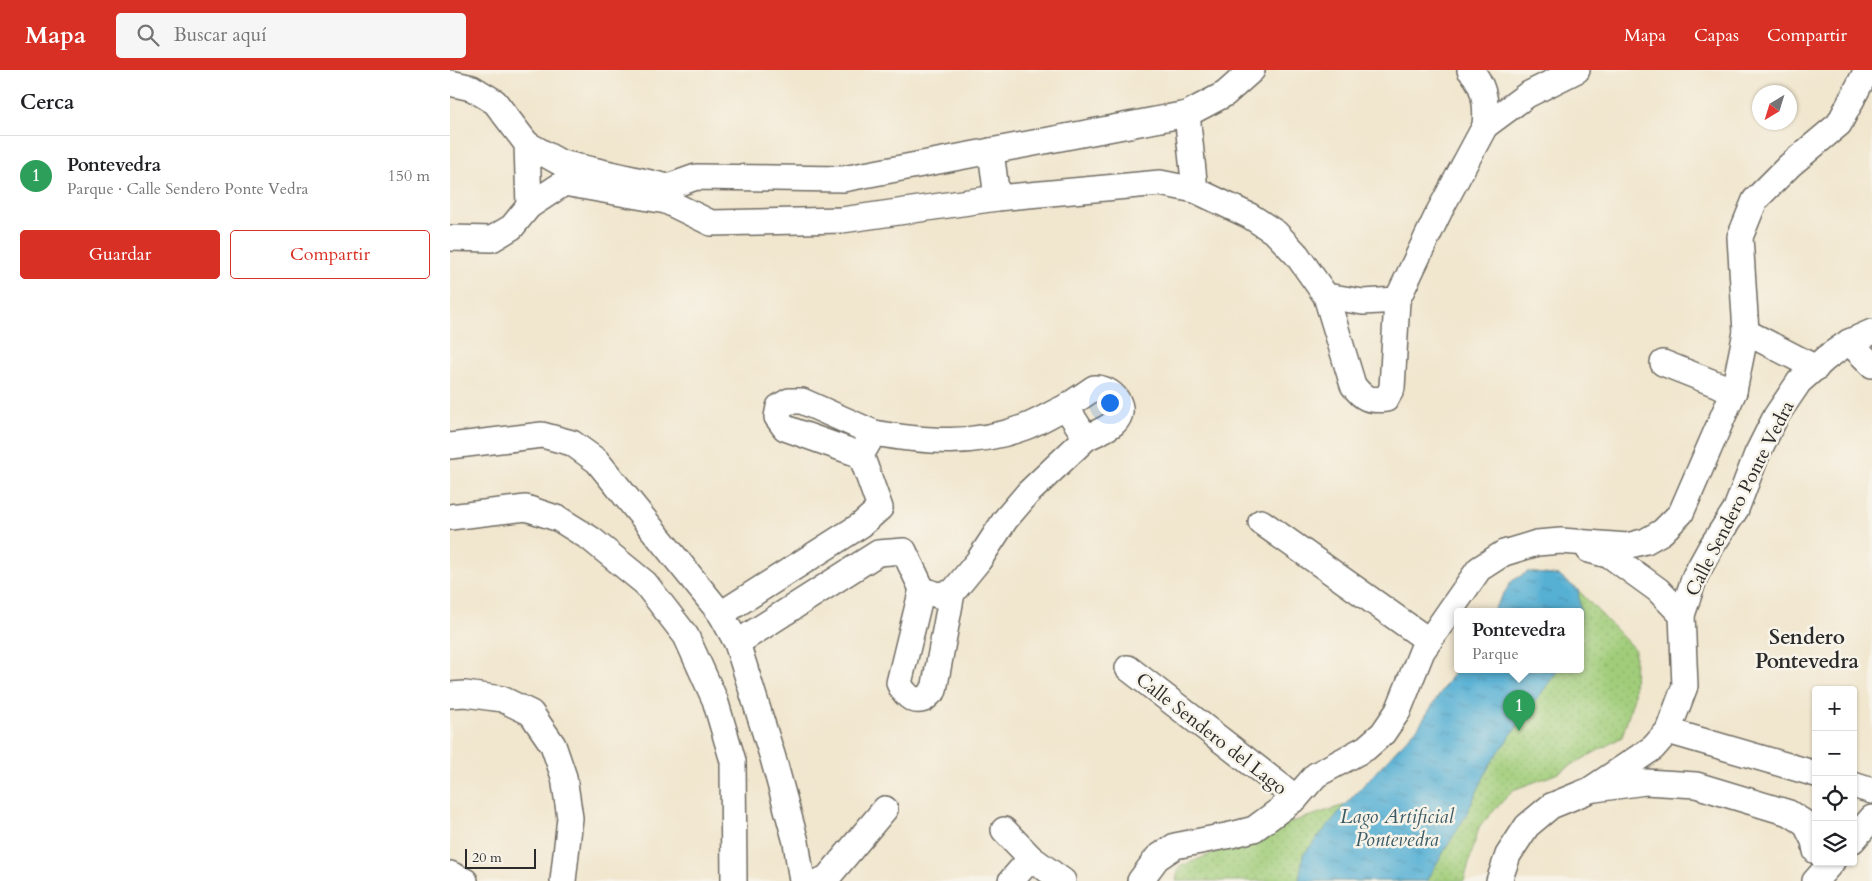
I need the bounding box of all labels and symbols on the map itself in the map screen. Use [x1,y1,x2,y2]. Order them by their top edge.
north arrow [1752,85,1797,130]
your location [1097,390,1123,416]
street label: Calle Sendero Ponte Vedra [1679,396,1801,601]
district label: Sendero Pontevedra [1755,623,1860,676]
street label: Calle Sendero del Lago [1130,666,1292,801]
pin: 1 [1503,690,1535,731]
water label: Lago Artificial Pontevedra [1340,803,1454,853]
scale bar [465,846,536,869]

